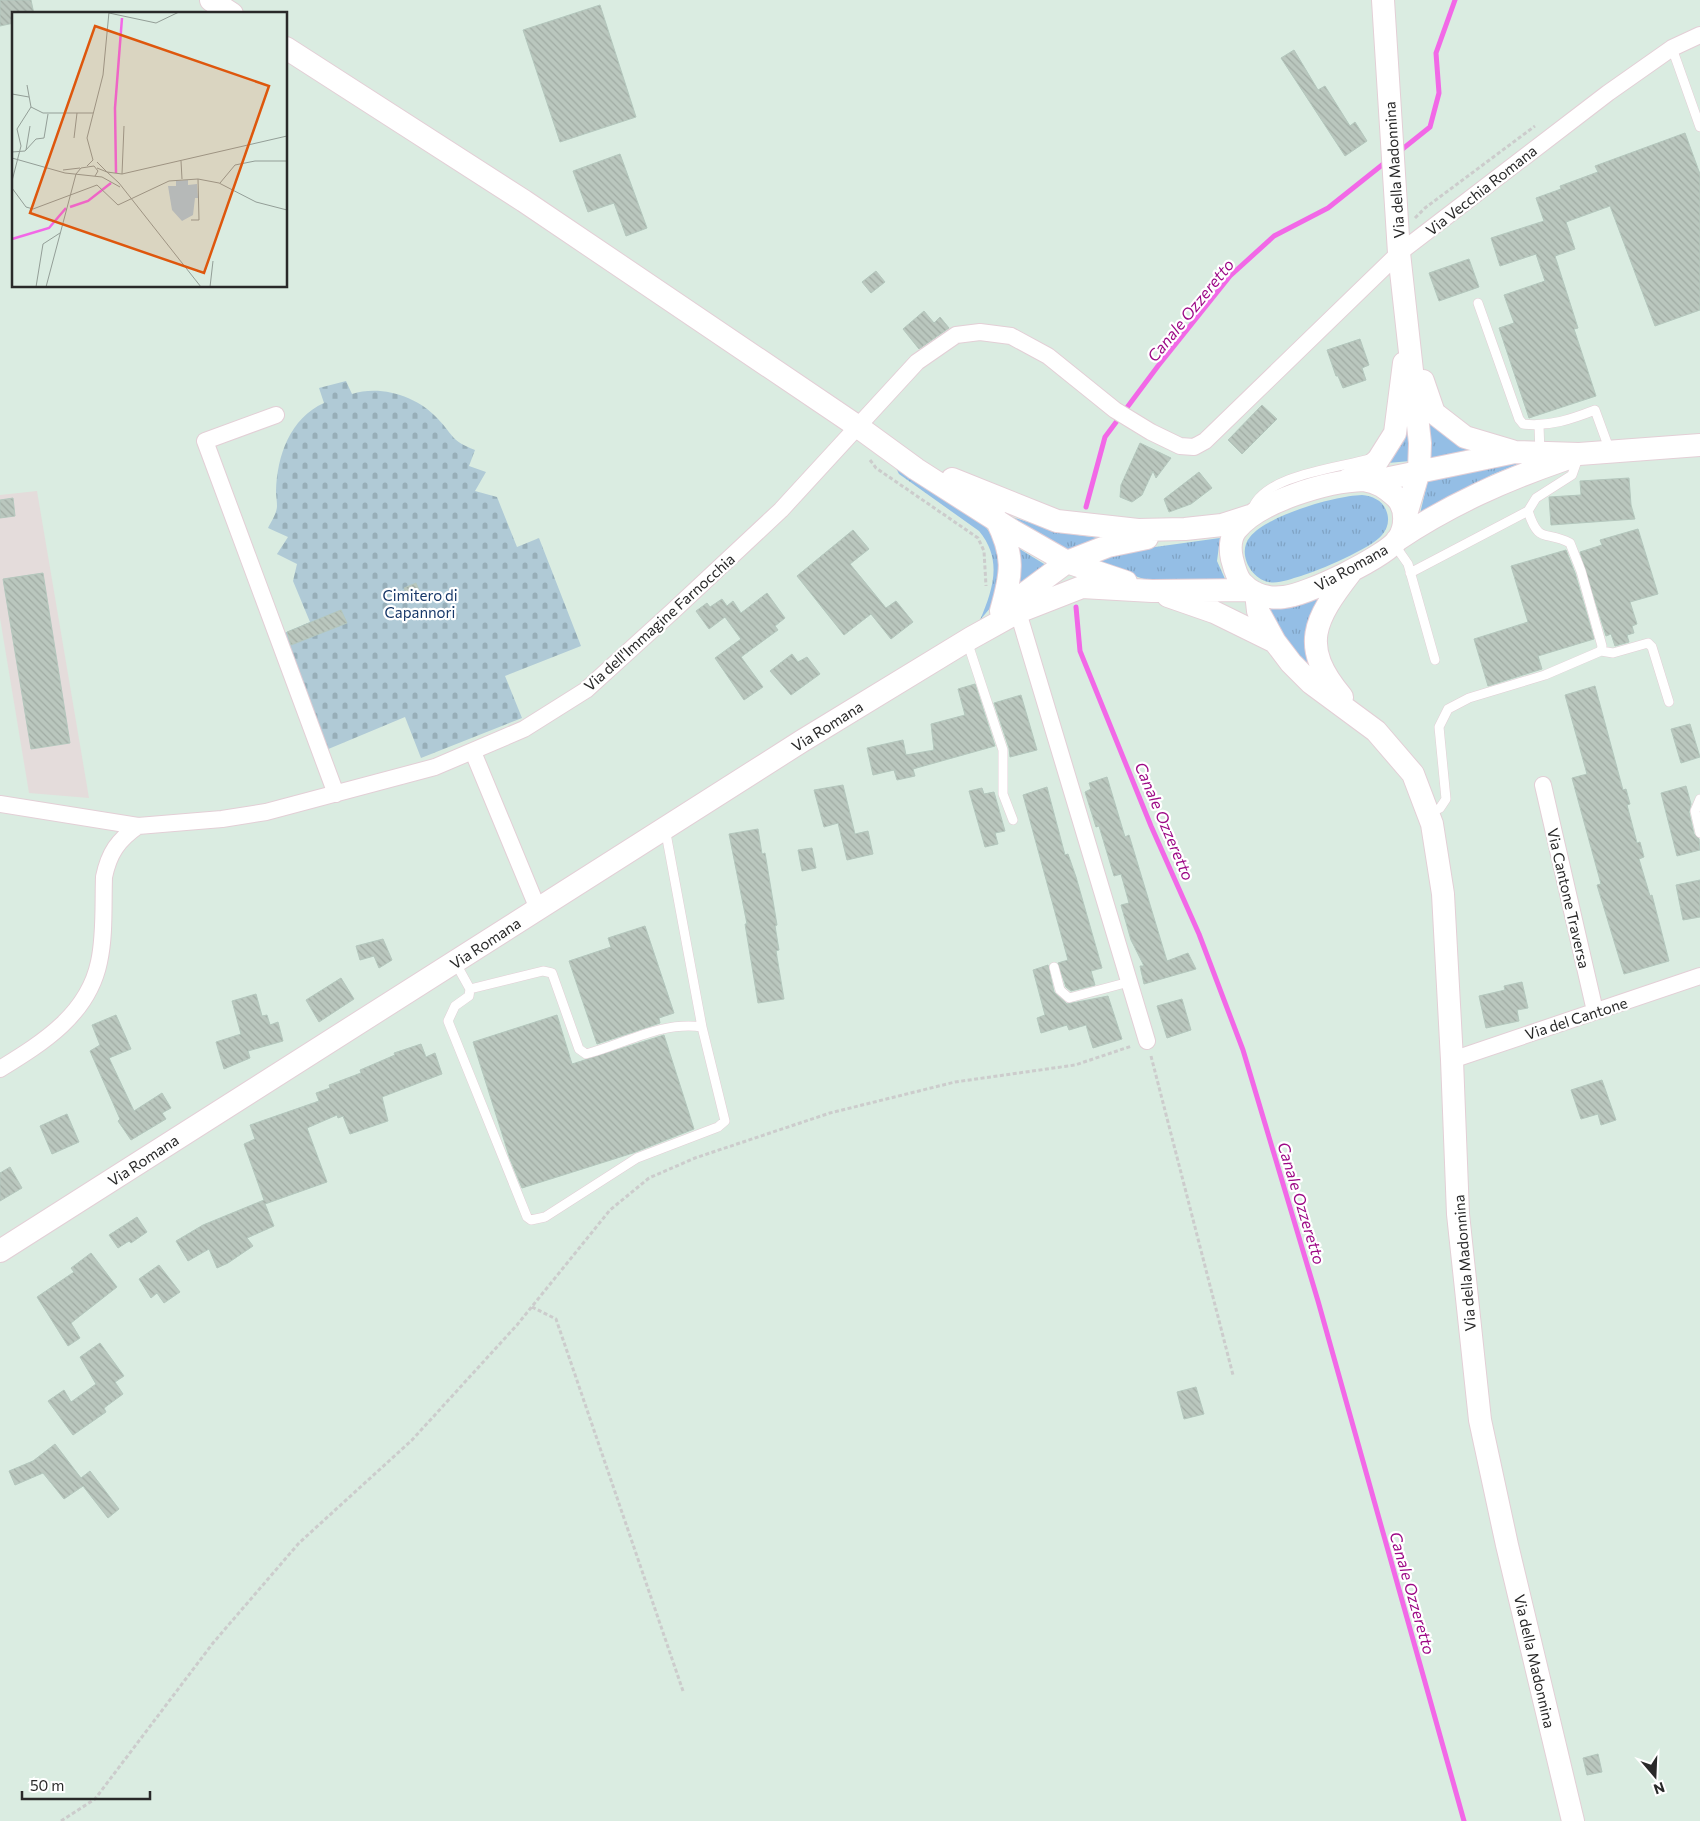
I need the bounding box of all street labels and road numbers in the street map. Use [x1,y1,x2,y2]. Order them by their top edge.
street label: Via della Madonnina [1380,101,1408,239]
street label: Via Vecchia Romana [1422,141,1540,239]
street label: Via Romana [1311,540,1391,594]
street label: Via dell'Immagine Farnocchia [580,550,738,694]
street label: Via Romana [788,697,866,755]
street label: Via Cantone Traversa [1544,826,1594,970]
street label: Via Romana [446,913,524,973]
street label: Via del Cantone [1523,993,1629,1043]
street label: Via Romana [104,1130,182,1190]
street label: Via della Madonnina [1449,1194,1479,1332]
street label: Via della Madonnina [1511,1592,1559,1730]

